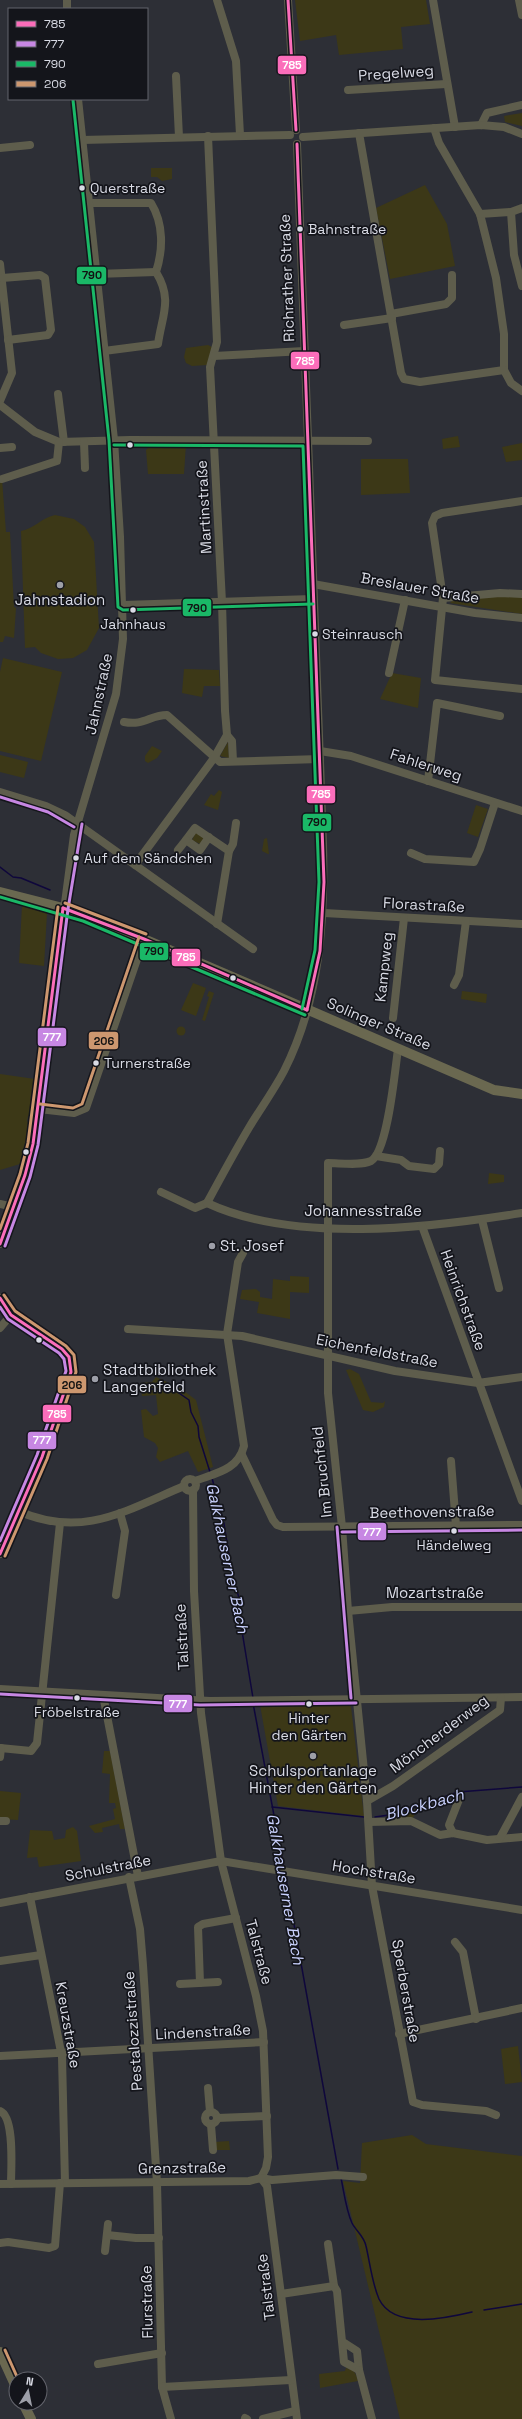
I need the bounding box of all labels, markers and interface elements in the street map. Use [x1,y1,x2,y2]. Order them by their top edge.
legend [8,8,148,100]
text: 785 [44,16,65,32]
text: 777 [44,36,65,52]
line badge: 785 [277,55,307,75]
text: 790 [44,56,66,72]
text: 785 [282,58,302,72]
street label: Pregelweg [357,60,434,85]
text: 206 [44,76,66,92]
place label: Querstraße [90,179,165,197]
marker: Querstraße [77,183,87,193]
street label: Richrather Straße [275,214,298,342]
place label: Bahnstraße [308,220,386,238]
marker: Bahnstraße [295,224,305,234]
line badge: 790 [76,266,107,285]
text: 790 [82,268,102,282]
line badge: 785 [290,351,320,370]
text: 785 [295,354,315,368]
unlabelled marker [125,440,135,450]
street label: Martinstraße [192,459,215,554]
street label: Breslauer Straße [359,568,481,607]
marker: Jahnstadion [55,580,65,590]
place label: Jahnstadion [15,590,105,609]
line badge: 790 [182,598,212,617]
text: 790 [187,601,207,615]
marker: Jahnhaus [128,605,138,615]
place label: Jahnhaus [100,615,166,633]
place label: Steinrausch [322,625,403,643]
marker: Steinrausch [310,629,320,639]
street label: Jahnstraße [81,651,116,736]
street label: Fahlerweg [388,744,464,785]
line badge: 785 [306,785,336,804]
text: 785 [311,787,331,801]
line badge: 790 [302,813,332,832]
text: 790 [307,815,327,829]
place label: Auf dem Sändchen [84,849,212,867]
marker: Auf dem Sändchen [71,853,81,863]
street label: Florastraße [383,893,466,916]
street label: Kampweg [370,931,397,1003]
line badge: 790 [139,942,169,961]
text: 790 [144,944,164,958]
line badge: 785 [171,948,201,967]
text: 785 [176,950,196,964]
unlabelled marker [228,973,238,983]
street label: Solinger Straße [324,993,434,1054]
line badge: 777 [37,1027,67,1047]
text: 777 [43,1030,61,1044]
line badge: 206 [88,1031,119,1050]
text: 206 [94,1034,114,1048]
place label: Turnerstraße [104,1054,191,1072]
marker: Turnerstraße [91,1058,101,1068]
unlabelled marker [21,1147,31,1157]
street label: Johannesstraße [304,1201,422,1220]
place label: St. Josef [220,1236,285,1255]
marker: St. Josef [207,1241,217,1251]
street label: Heinrichstraße [436,1247,491,1353]
street label: Eichenfeldstraße [315,1329,440,1372]
unlabelled marker [34,1335,44,1345]
place label: Stadtbibliothek Langenfeld [103,1360,216,1396]
marker: Stadtbibliothek Langenfeld [90,1374,100,1384]
line badge: 206 [57,1375,87,1394]
text: 206 [62,1378,82,1392]
line badge: 785 [42,1404,72,1423]
text: 785 [47,1407,67,1421]
street label: Im Bruchfeld [307,1426,336,1519]
line badge: 777 [27,1431,57,1450]
text: 777 [33,1433,51,1447]
water label: Galkhauserner Bach [201,1481,254,1636]
street label: Beethovenstraße [369,1501,495,1522]
line badge: 777 [357,1522,387,1541]
text: 777 [363,1525,381,1539]
marker: Händelweg [449,1526,459,1536]
place label: Händelweg [417,1536,491,1554]
street label: Mozartstraße [386,1583,484,1602]
street label: Talstraße [170,1603,193,1671]
street label: Möncherderweg [386,1690,492,1777]
marker: Fröbelstraße [72,1693,82,1703]
line badge: 777 [163,1694,193,1713]
text: 777 [169,1697,187,1711]
marker: Hinter den Gärten [304,1699,314,1709]
place label: Fröbelstraße [34,1703,120,1721]
place label: Hinter den Gärten [271,1709,347,1744]
marker: Schulsportanlage Hinter den Gärten [308,1751,318,1761]
place label: Schulsportanlage Hinter den Gärten [249,1761,377,1797]
water label: Blockbach [382,1784,467,1825]
water label: Galkhauserner Bach [262,1812,309,1968]
street label: Schulstraße [63,1850,153,1885]
street label: Hochstraße [331,1856,417,1887]
street label: Talstraße [242,1917,277,1987]
street label: Sperberstraße [388,1938,425,2044]
street label: Pestalozzistraße [119,1970,146,2091]
street label: Kreuzstraße [52,1980,85,2070]
street label: Lindenstraße [155,2020,251,2043]
street label: Grenzstraße [138,2157,226,2178]
street label: Talstraße [252,2253,279,2321]
street label: Flurstraße [136,2265,157,2339]
north arrow [8,2371,48,2411]
text: N [25,2374,35,2389]

